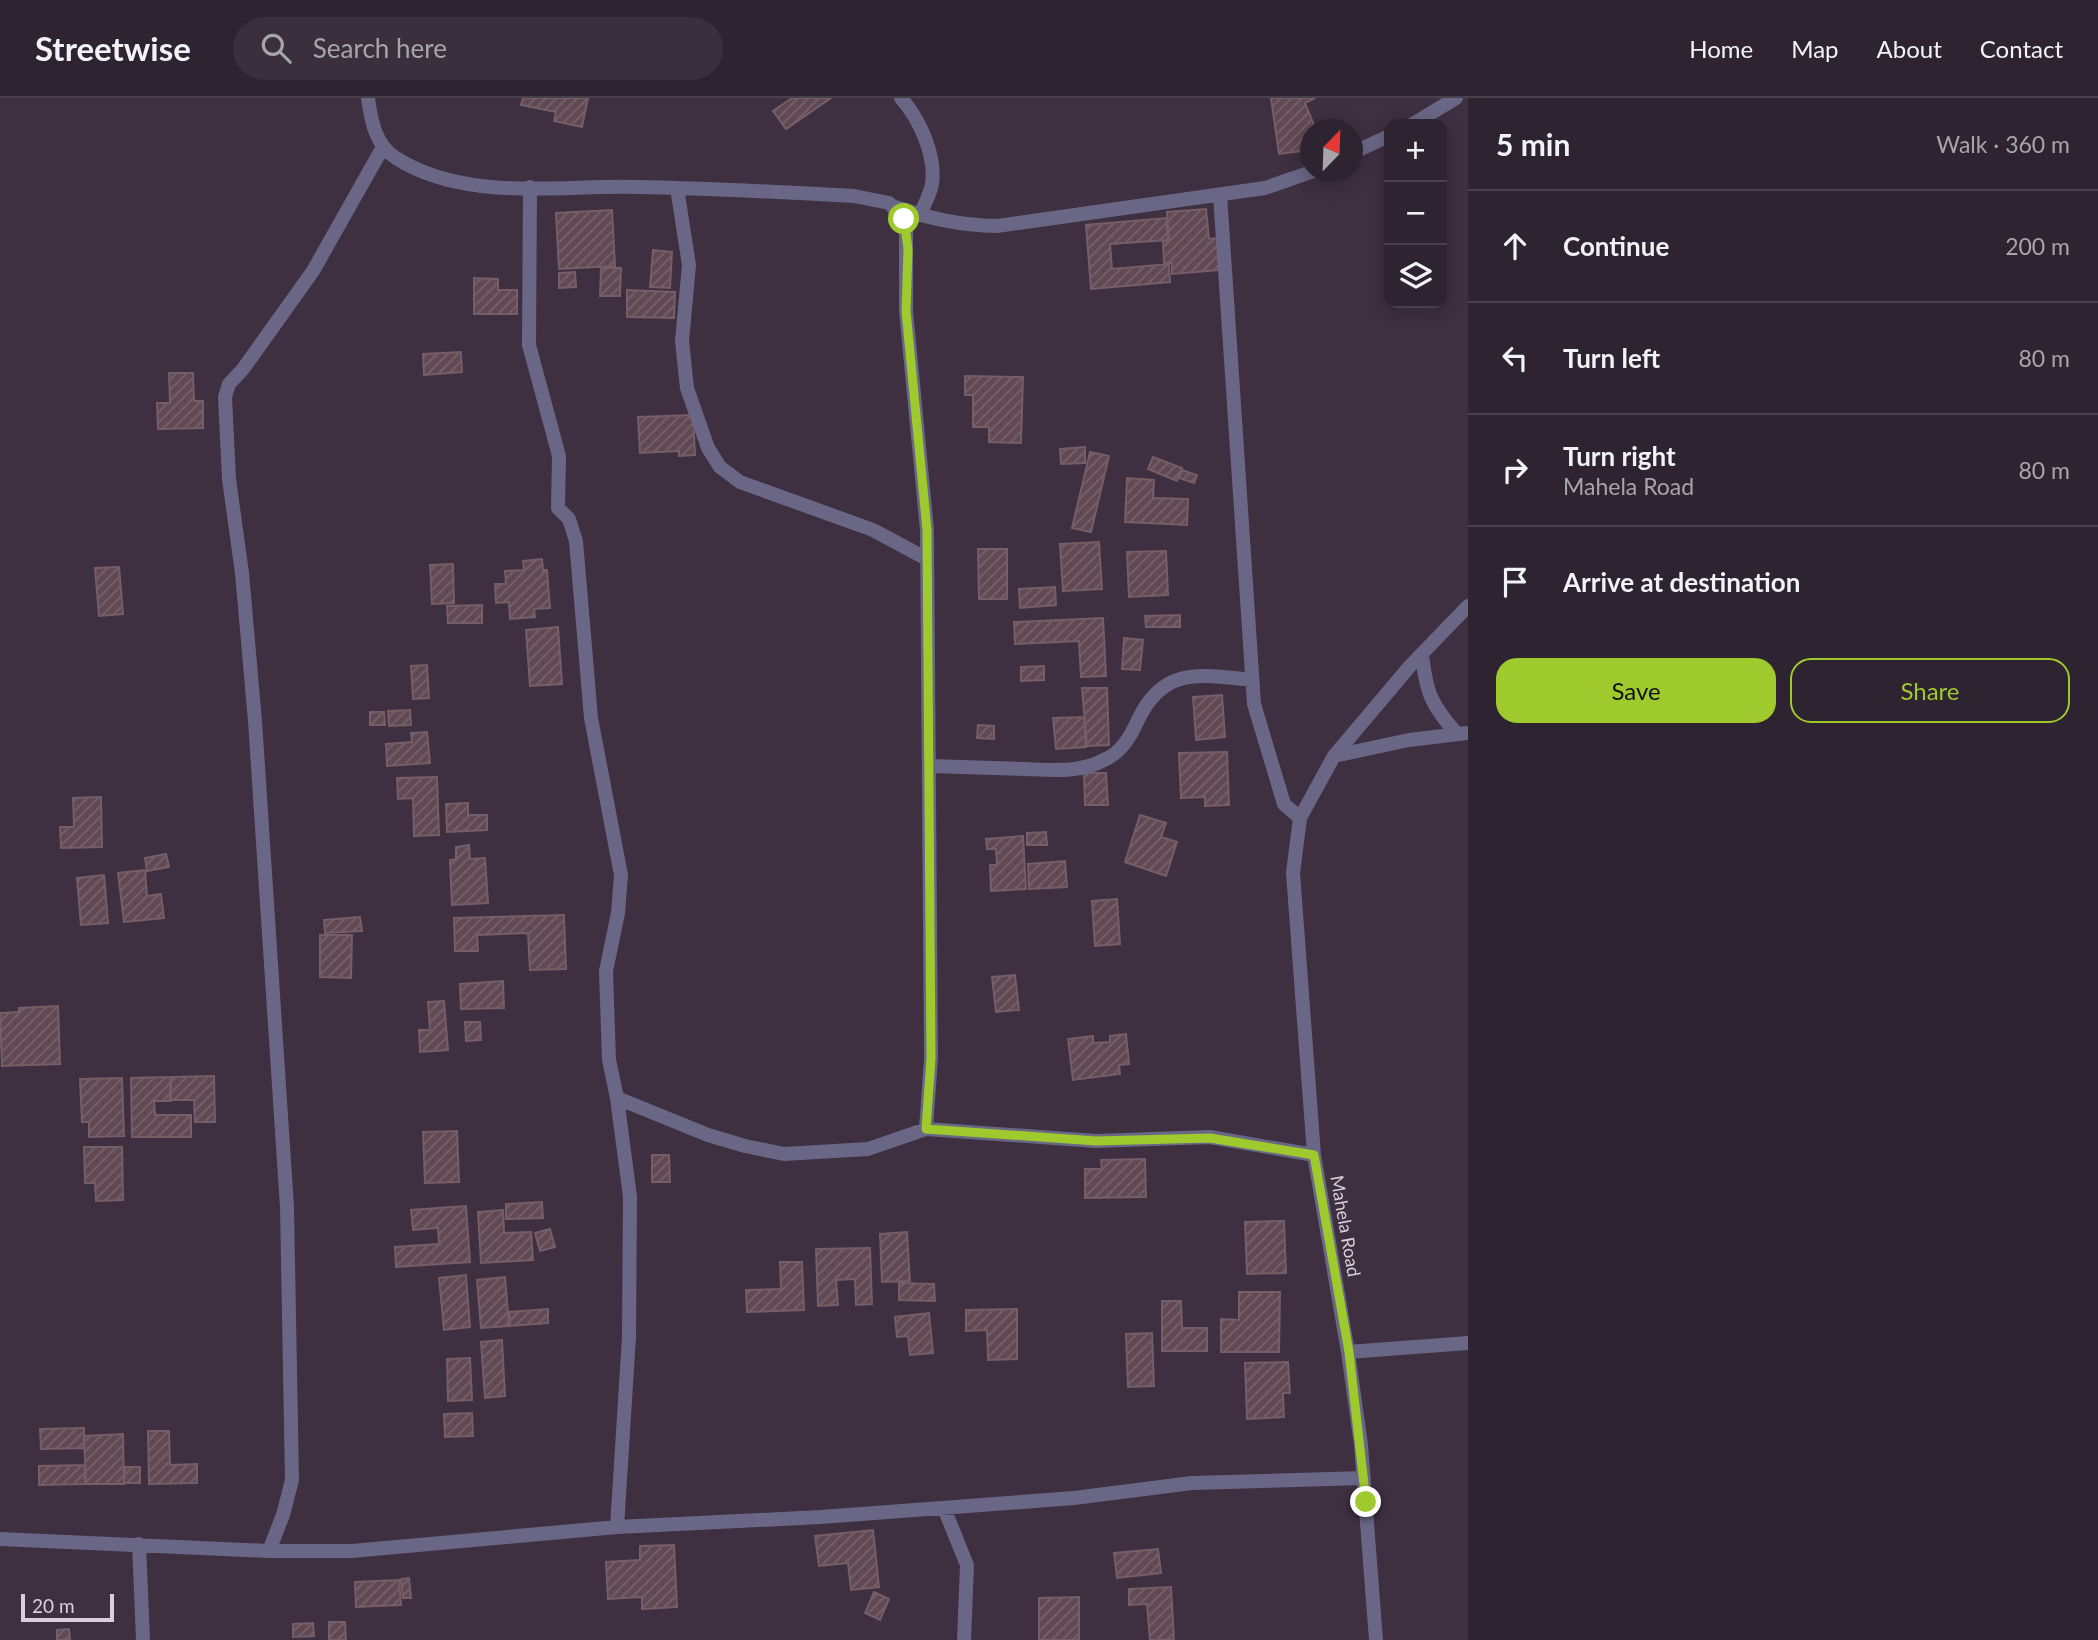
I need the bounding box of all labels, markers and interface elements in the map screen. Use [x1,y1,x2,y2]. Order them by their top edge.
search box [233,17,723,80]
text: Streetwise [35,28,191,68]
icon: search [257,29,295,67]
text: Search here [313,32,447,64]
text: Home [1689,34,1753,63]
text: Map [1791,34,1839,63]
text: About [1877,34,1942,63]
text: Contact [1980,34,2063,63]
north arrow [1300,119,1363,182]
map controls [1384,119,1447,308]
button: + [1384,119,1447,182]
text: 5 min [1496,126,1570,162]
text: Walk · 360 m [1936,130,2070,158]
button: − [1384,182,1447,245]
route start [888,203,919,234]
icon: ahead [1496,227,1534,265]
text: Continue [1563,230,1669,262]
text: 200 m [2005,232,2070,260]
button: layers [1384,245,1447,308]
icon: left [1496,339,1534,377]
text: Turn left [1563,342,1660,374]
text: 80 m [2019,344,2070,372]
text: Turn right [1563,440,1676,472]
icon: right [1496,451,1534,489]
text: 80 m [2019,456,2070,484]
text: Mahela Road [1563,472,1694,500]
icon: arrive [1496,563,1534,601]
text: Arrive at destination [1563,566,1800,598]
button: Save [1496,658,1776,723]
button: Share [1790,658,2070,723]
street label: Mahela Road [1326,1174,1366,1278]
route end [1350,1486,1381,1517]
scale bar [21,1591,114,1623]
text: 20 m [32,1594,75,1617]

